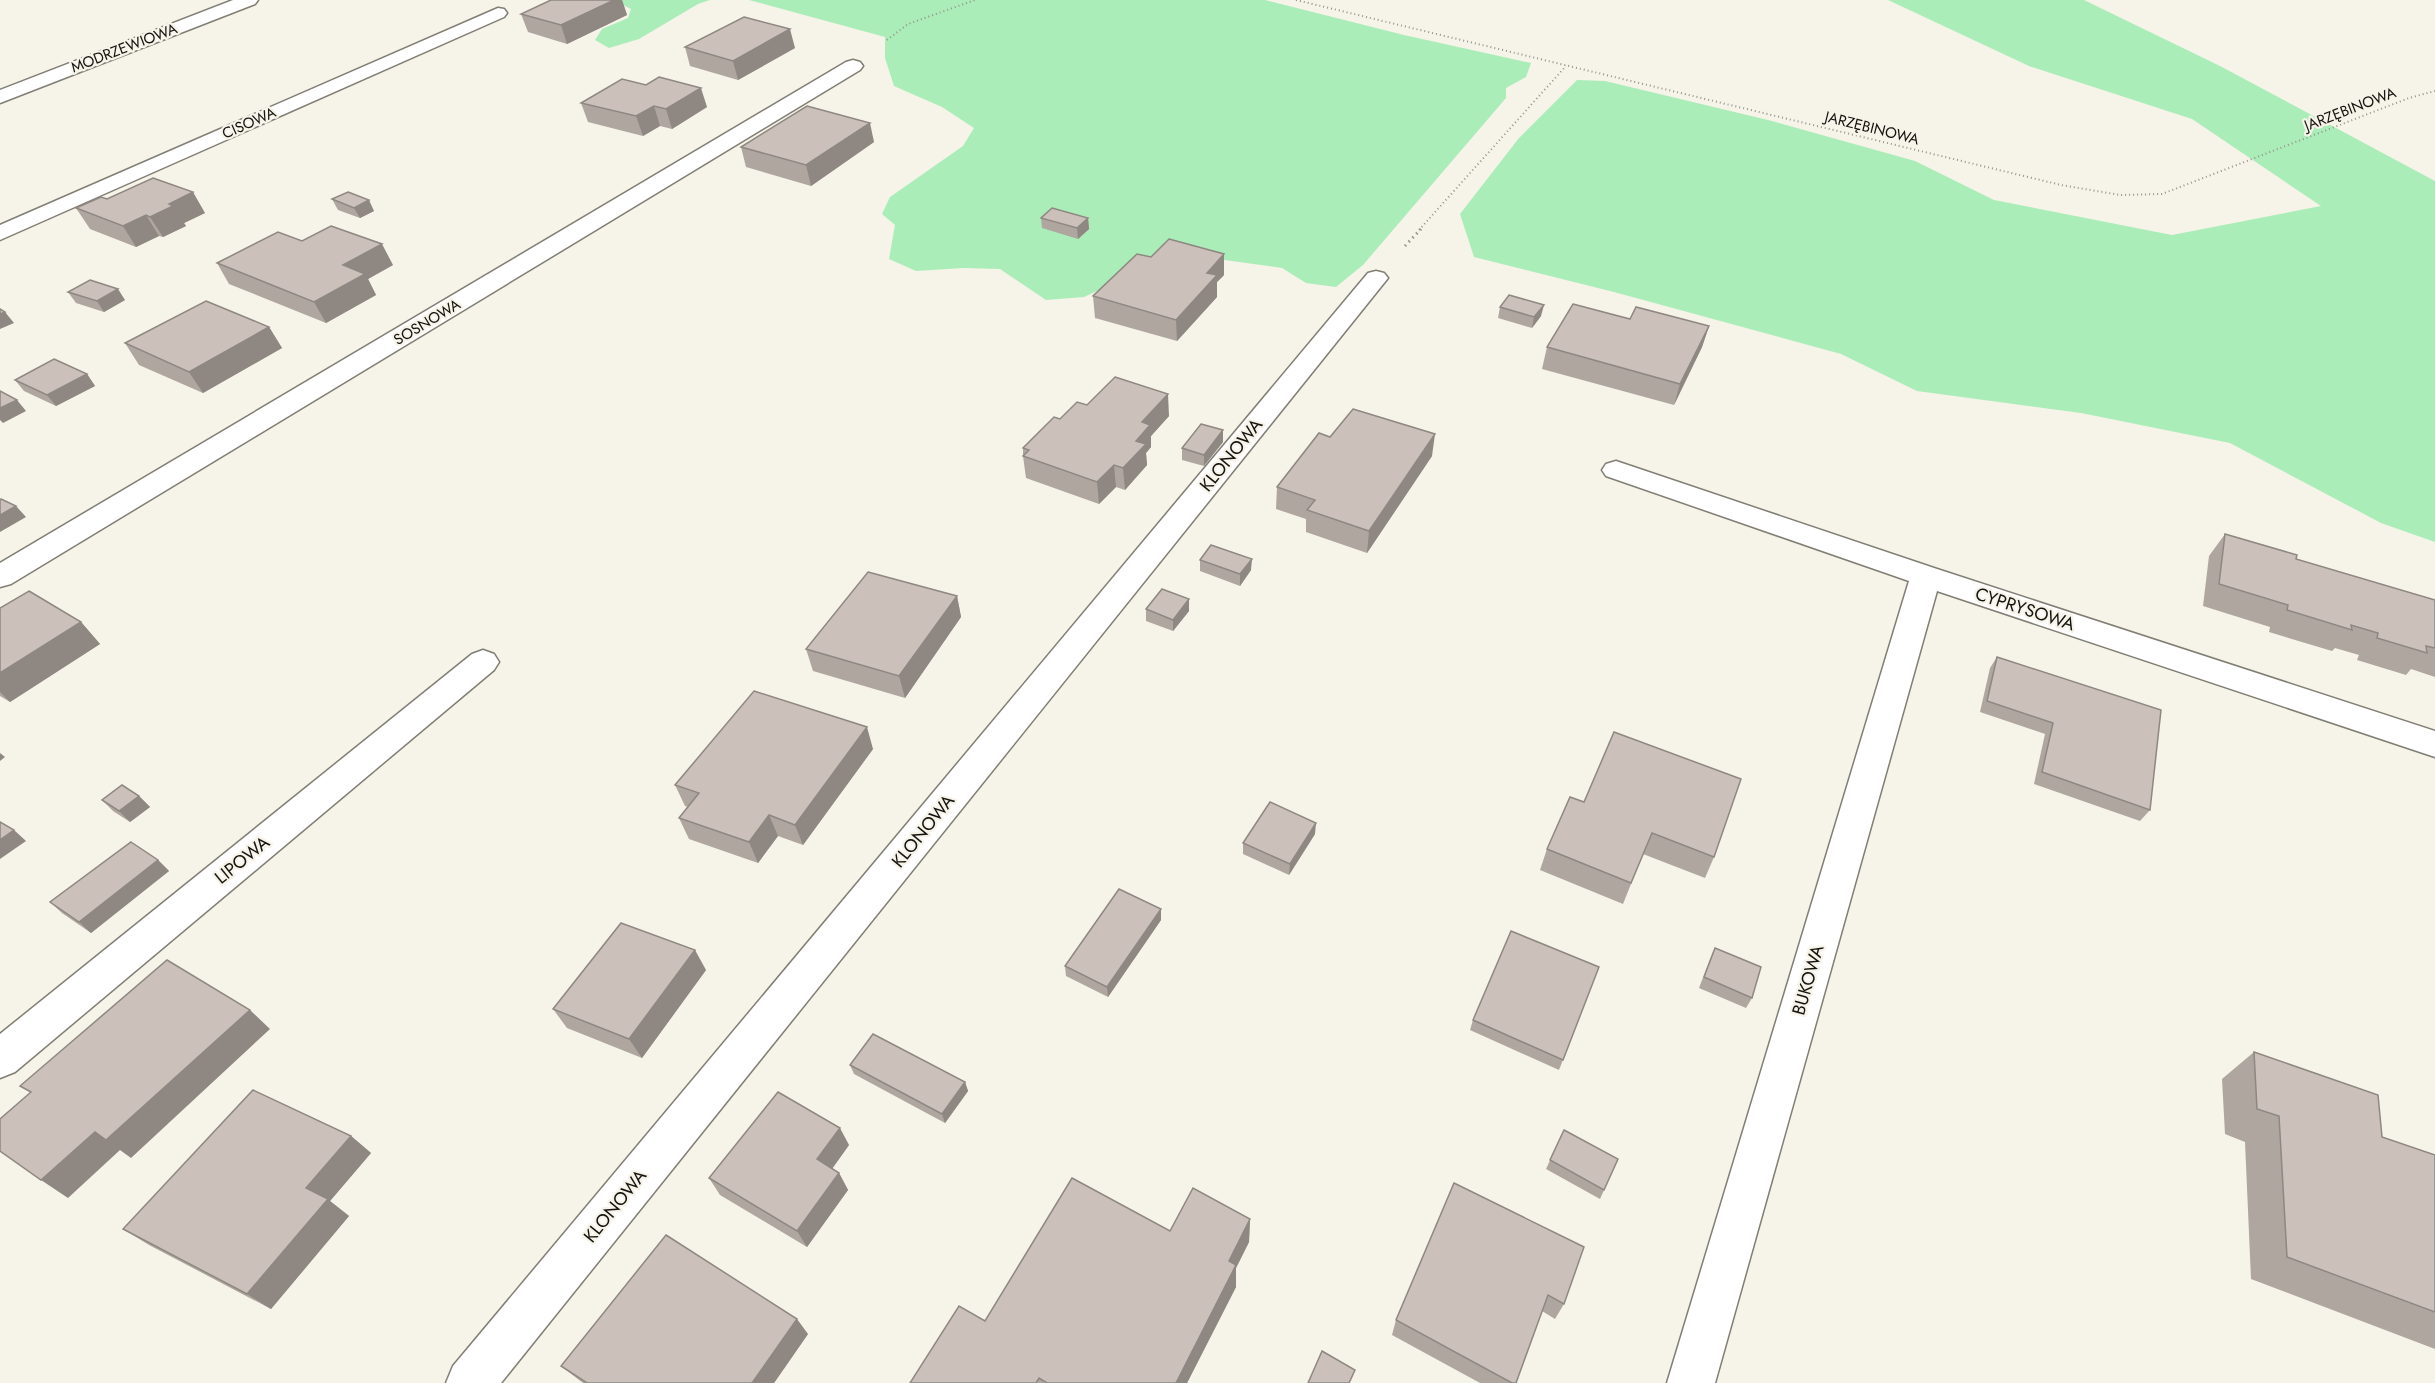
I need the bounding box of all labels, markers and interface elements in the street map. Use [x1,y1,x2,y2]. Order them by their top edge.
street label: MODRZEWIOWA [68,18,180,78]
street label: JARZĘBINOWA [2299,81,2399,137]
street label: CISOWA [219,101,280,145]
street label: JARZĘBINOWA [1821,105,1922,150]
street label: SOSNOWA [389,293,465,351]
street label: KLONOWA [1193,413,1269,497]
street label: CYPRYSOWA [1972,581,2078,637]
street label: KLONOWA [885,789,961,873]
street label: LIPOWA [209,830,275,890]
street label: BUKOWA [1786,942,1830,1018]
street label: KLONOWA [577,1164,653,1248]

